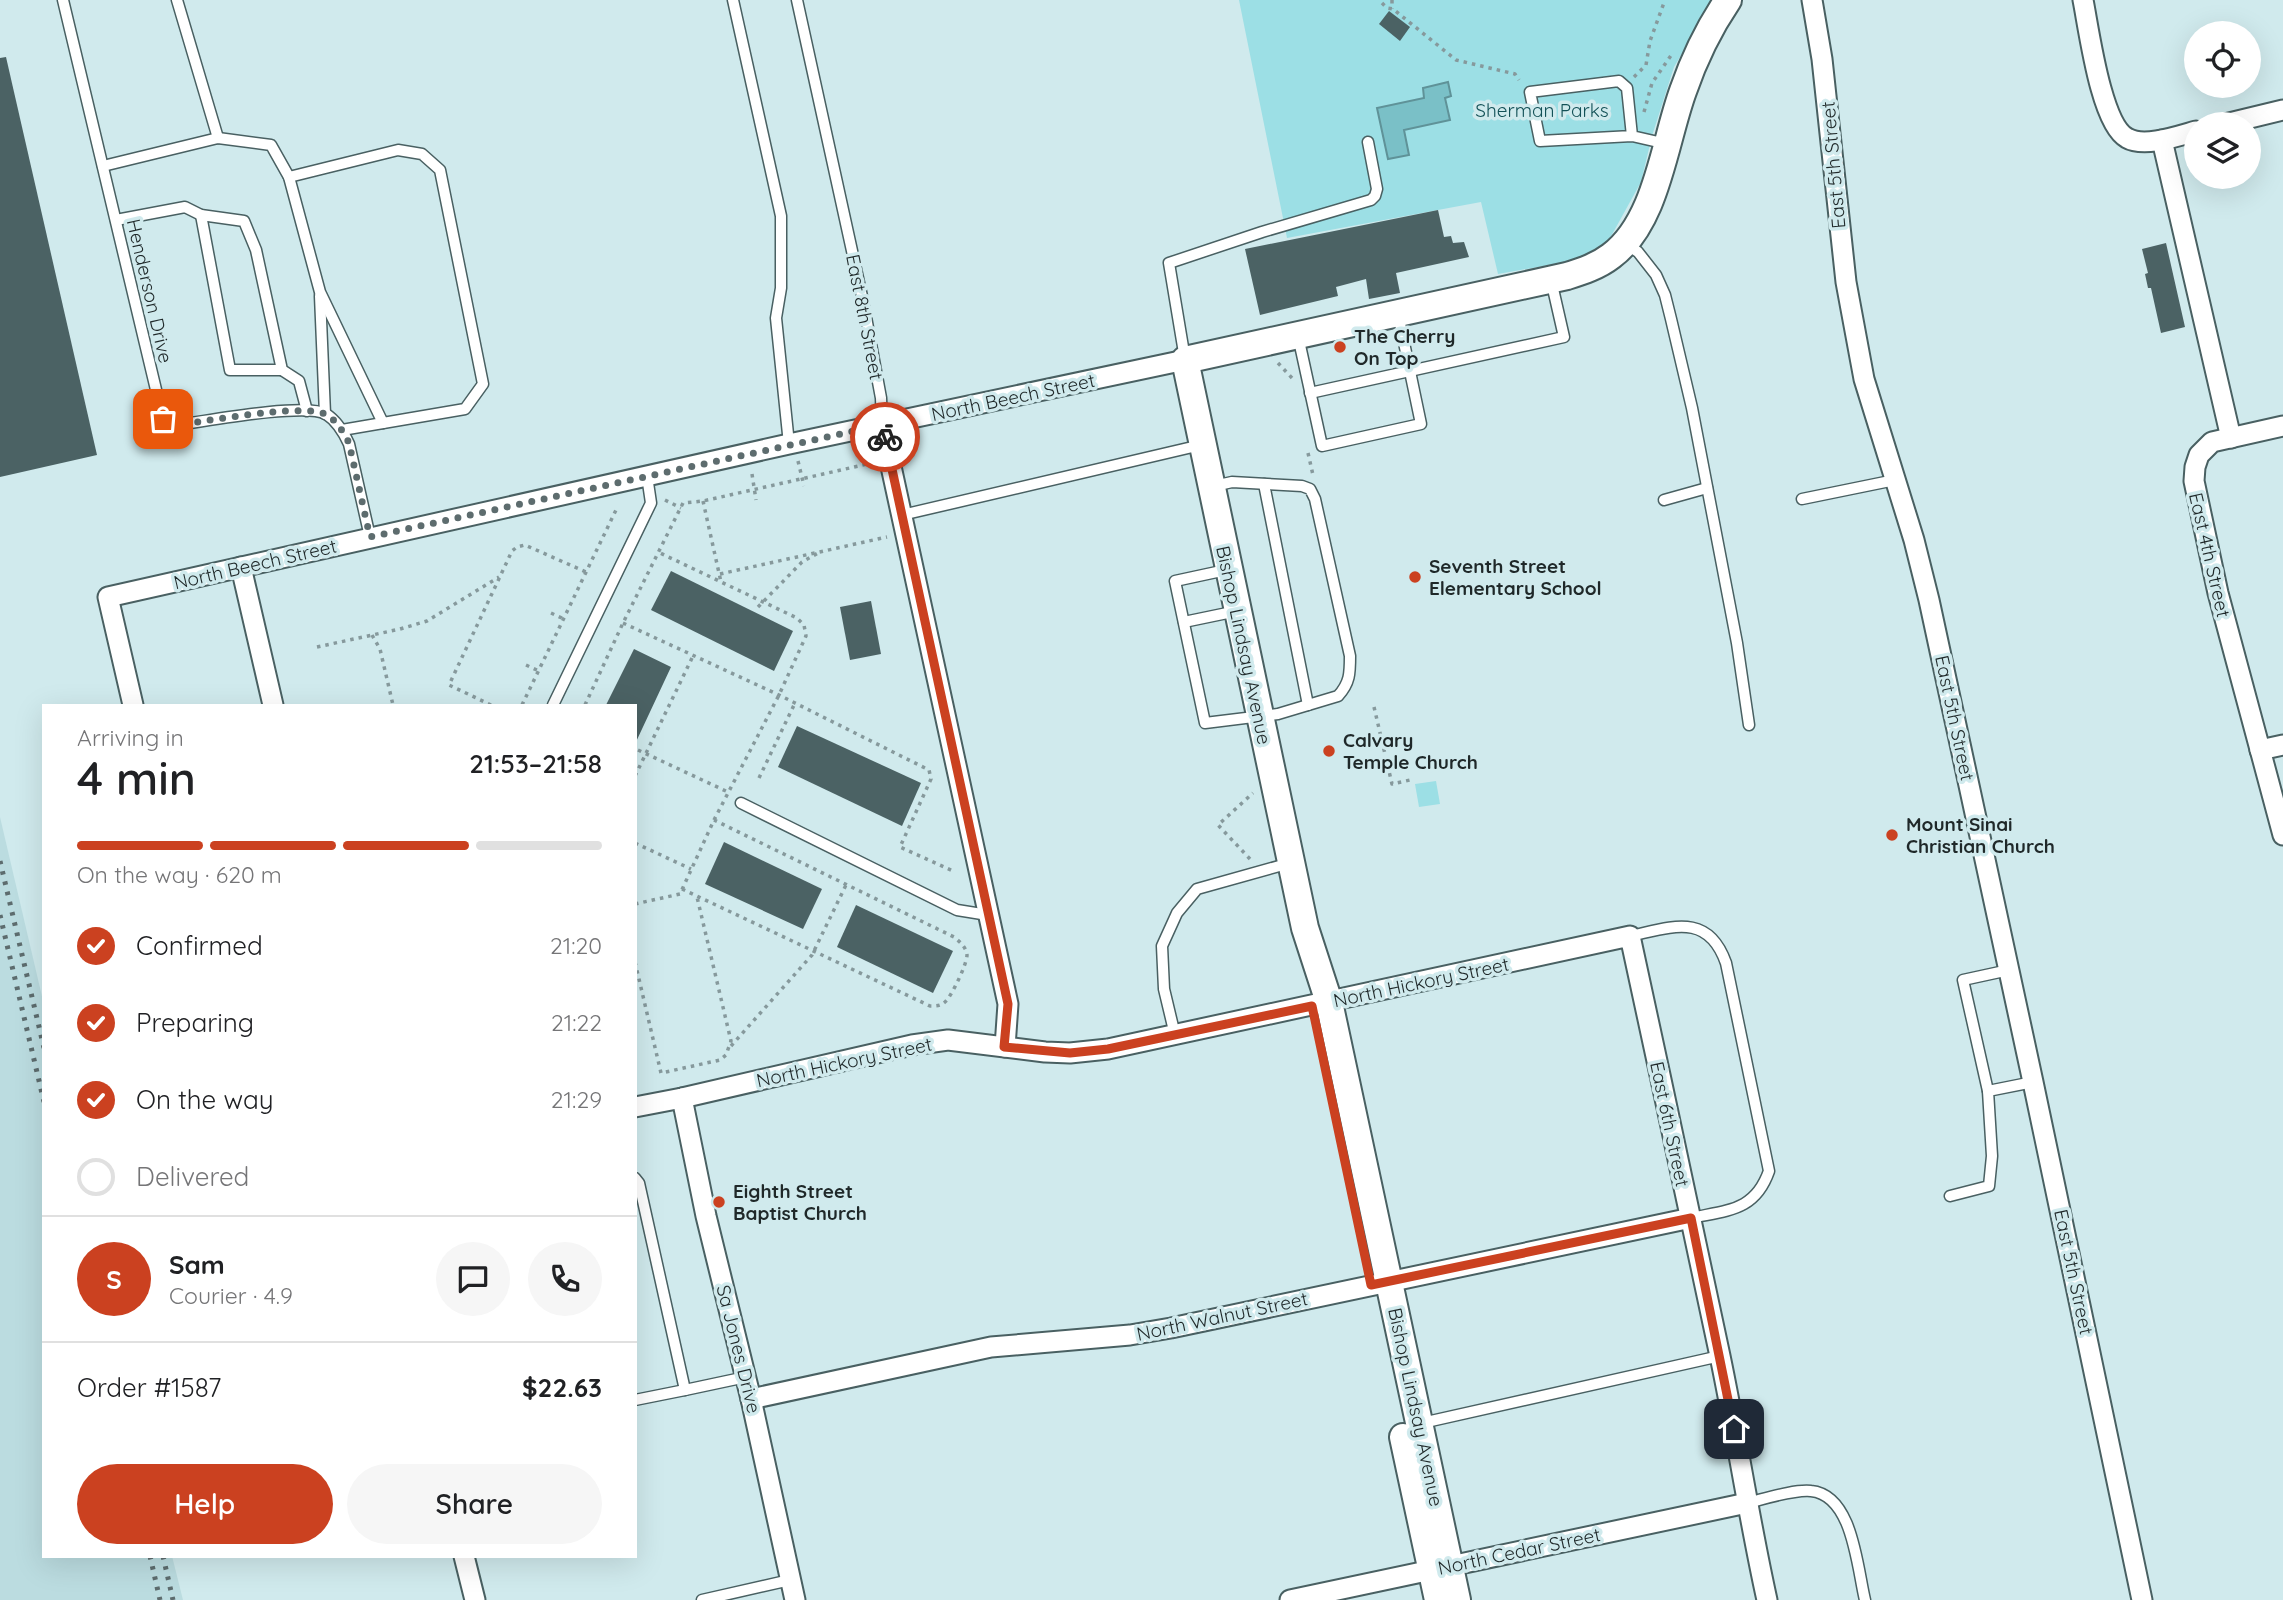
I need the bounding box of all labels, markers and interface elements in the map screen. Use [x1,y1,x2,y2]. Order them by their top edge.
map controls [2184,21,2261,189]
button: locate [2184,21,2261,98]
park label: Sherman Parks [1475,98,1609,122]
street label: East 5th Street [1815,100,1851,230]
button: layers [2184,112,2261,189]
street label: Henderson Drive [122,217,178,365]
street label: East 8th Street [841,252,889,382]
place label: The Cherry On Top [1354,324,1455,370]
marker: The Cherry On Top [1332,339,1348,355]
street label: North Beech Street [929,368,1097,426]
pin [133,389,193,449]
icon: bag [144,400,182,438]
courier [850,402,920,472]
icon: bike [866,418,904,456]
street label: East 4th Street [2184,490,2236,620]
street label: North Beech Street [171,534,339,594]
street label: Bishop Lindsay Avenue [1211,543,1277,747]
place label: Seventh Street Elementary School [1429,554,1602,600]
marker: Seventh Street Elementary School [1407,569,1423,585]
street label: East 5th Street [1930,653,1980,783]
text: Arriving in [77,723,184,752]
place label: Calvary Temple Church [1343,728,1478,774]
marker: Calvary Temple Church [1321,743,1337,759]
text: 21:53–21:58 [469,747,602,780]
text: 4 min [77,749,196,807]
place label: Mount Sinai Christian Church [1906,812,2055,858]
marker: Mount Sinai Christian Church [1884,827,1900,843]
text: On the way · 620 m [77,860,282,889]
icon: check [77,927,115,965]
text: Confirmed [136,929,263,962]
text: 21:20 [550,931,602,960]
street label: North Hickory Street [1331,952,1511,1012]
icon: check [77,1004,115,1042]
text: Preparing [136,1006,254,1039]
text: 21:22 [551,1008,602,1037]
street label: North Hickory Street [754,1032,934,1092]
street label: East 6th Street [1645,1059,1695,1189]
icon: check [77,1081,115,1119]
text: On the way [136,1083,274,1116]
text: 21:29 [551,1085,602,1114]
text: Delivered [136,1160,249,1193]
place label: Eighth Street Baptist Church [733,1179,867,1225]
marker: Eighth Street Baptist Church [711,1194,727,1210]
street label: East 5th Street [2049,1207,2099,1337]
button: chat [436,1242,510,1316]
button: phone [528,1242,602,1316]
text: Sam [169,1248,225,1281]
text: S [106,1263,122,1296]
text: Courier · 4.9 [169,1281,293,1310]
street label: Sa Jones Drive [711,1282,767,1416]
street label: North Walnut Street [1134,1286,1310,1346]
street label: Bishop Lindsay Avenue [1383,1305,1449,1509]
text: Order #1587 [77,1371,221,1404]
text: $22.63 [522,1371,602,1404]
pin [1704,1399,1764,1459]
icon: home [1715,1410,1753,1448]
button: Help [77,1464,333,1544]
button: Share [347,1464,602,1544]
street label: North Cedar Street [1435,1522,1603,1580]

